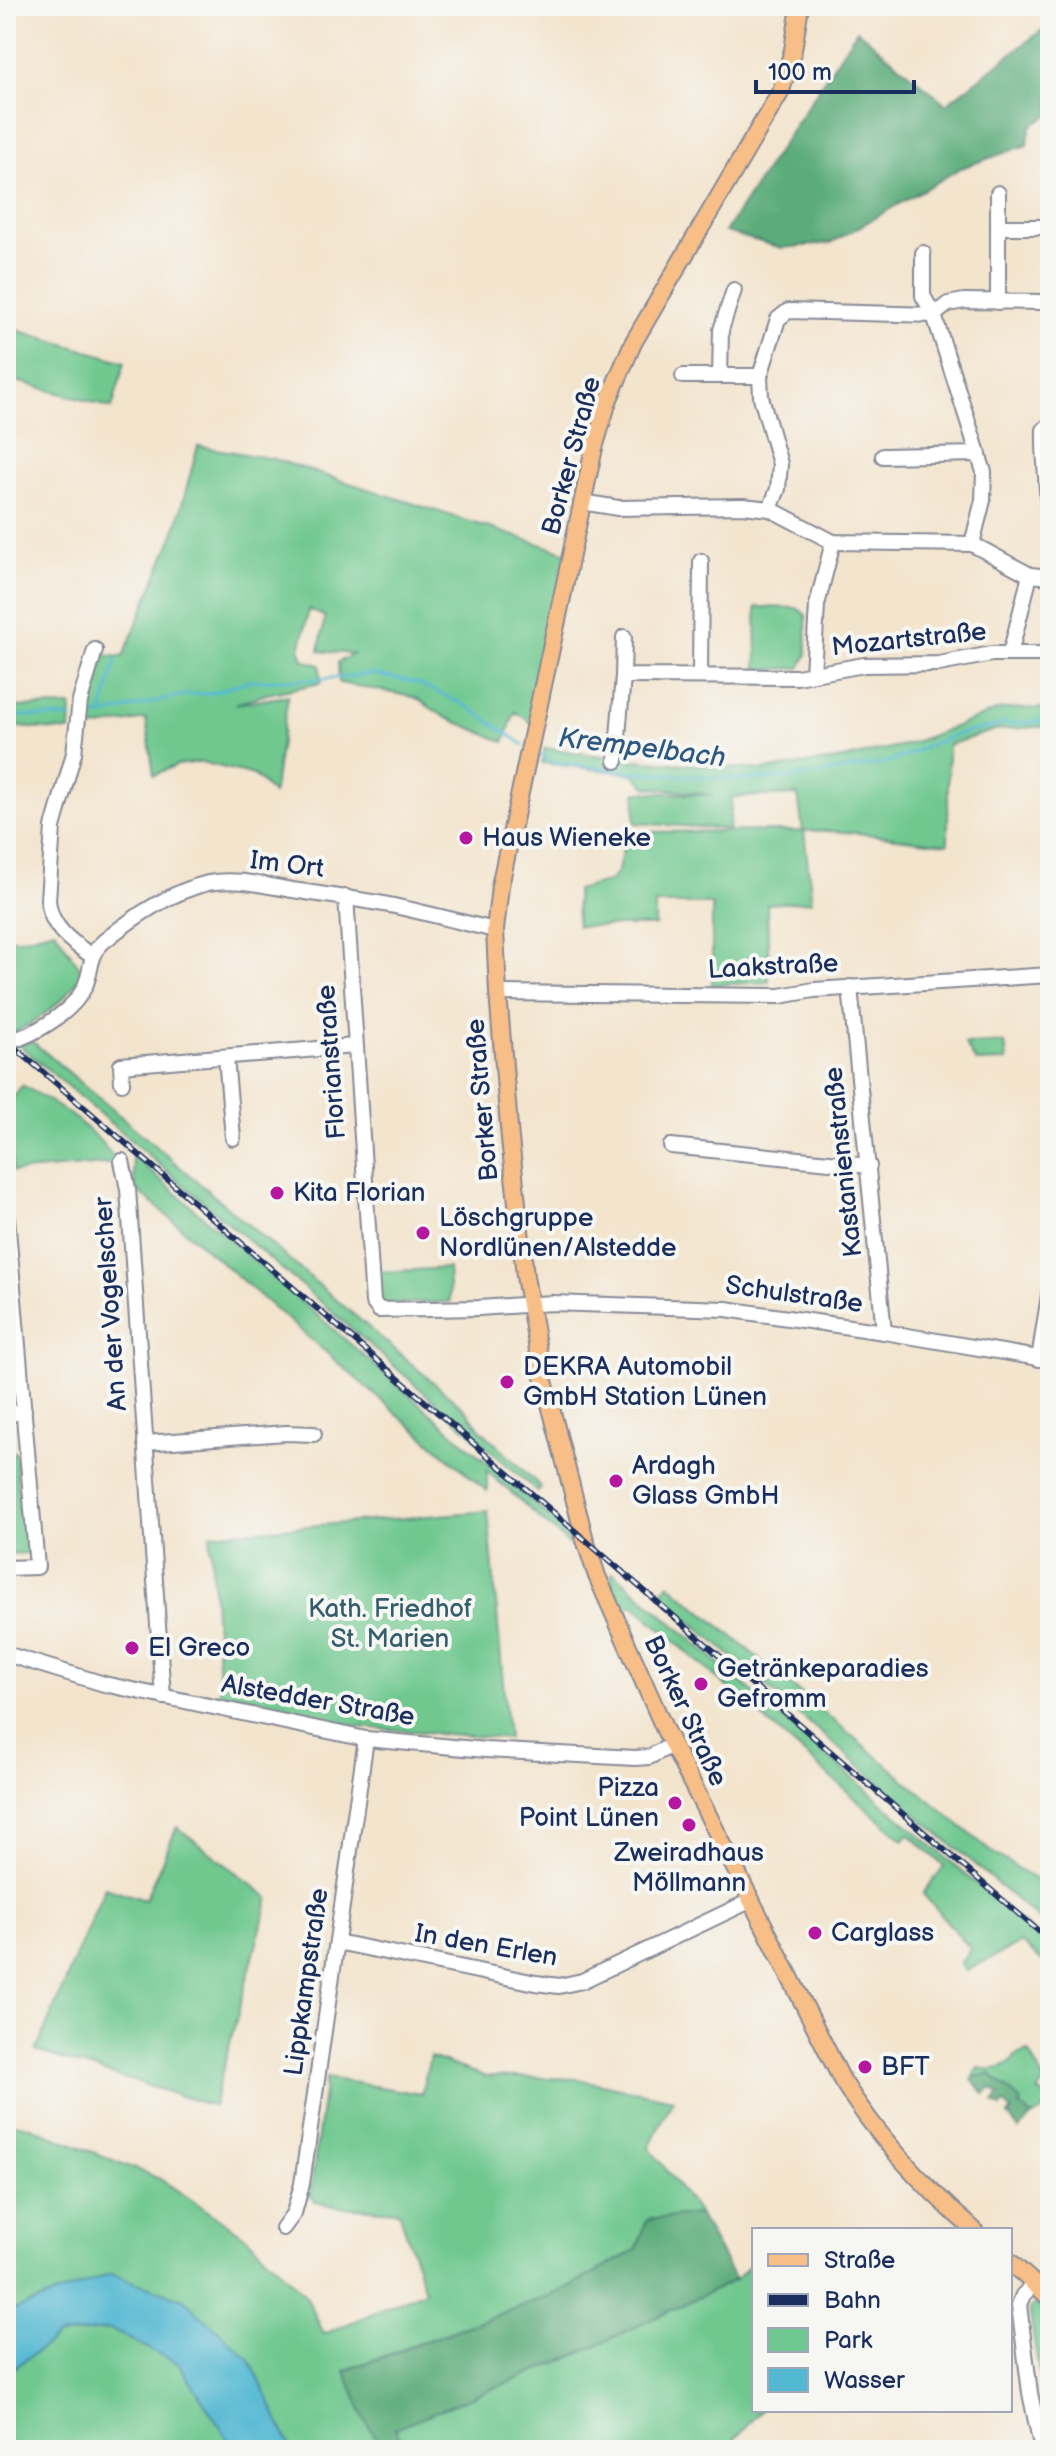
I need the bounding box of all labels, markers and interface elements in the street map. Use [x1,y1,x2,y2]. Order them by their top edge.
scale bar [756,44,914,94]
text: 100 m [768,58,832,87]
street label: Borker Straße [536,373,608,539]
street label: Mozartstraße [830,616,988,664]
water label: Krempelbach [557,721,727,775]
place label: Haus Wieneke [482,823,651,854]
marker: Haus Wieneke [457,829,475,847]
street label: Im Ort [248,845,326,885]
street label: Laakstraße [707,948,839,986]
street label: Florianstraße [311,984,353,1140]
street label: Borker Straße [460,1018,506,1182]
street label: Kastanienstraße [819,1065,869,1259]
place label: Kita Florian [293,1178,426,1209]
marker: Kita Florian [268,1184,286,1202]
street label: An der Vogelscher [88,1195,134,1412]
place label: Löschgruppe Nordlünen/Alstedde [439,1203,676,1264]
marker: Löschgruppe Nordlünen/Alstedde [414,1224,432,1242]
street label: Schulstraße [723,1270,865,1320]
place label: DEKRA Automobil GmbH Station Lünen [523,1352,767,1413]
marker: DEKRA Automobil GmbH Station Lünen [498,1373,516,1391]
place label: Ardagh Glass GmbH [632,1451,779,1512]
marker: Ardagh Glass GmbH [607,1472,625,1490]
park label: Kath. Friedhof St. Marien [308,1594,472,1655]
street label: Borker Straße [637,1631,733,1791]
place label: El Greco [148,1633,250,1664]
marker: El Greco [123,1639,141,1657]
place label: Getränkeparadies Gefromm [717,1654,929,1715]
street label: Alstedder Straße [219,1669,417,1733]
marker: Getränkeparadies Gefromm [692,1675,710,1693]
place label: Pizza Point Lünen [519,1773,659,1834]
marker: Pizza Point Lünen [666,1794,684,1812]
marker: Zweiradhaus Möllmann [680,1816,698,1834]
place label: Zweiradhaus Möllmann [613,1838,764,1899]
street label: Lippkampstraße [278,1886,336,2078]
street label: In den Erlen [412,1918,560,1974]
place label: Carglass [831,1918,934,1949]
marker: Carglass [806,1924,824,1942]
place label: BFT [881,2052,930,2083]
marker: BFT [856,2058,874,2076]
legend [752,2228,1012,2412]
text: Straße [824,2246,895,2275]
text: Bahn [824,2286,881,2315]
text: Park [824,2326,872,2355]
text: Wasser [824,2366,905,2395]

